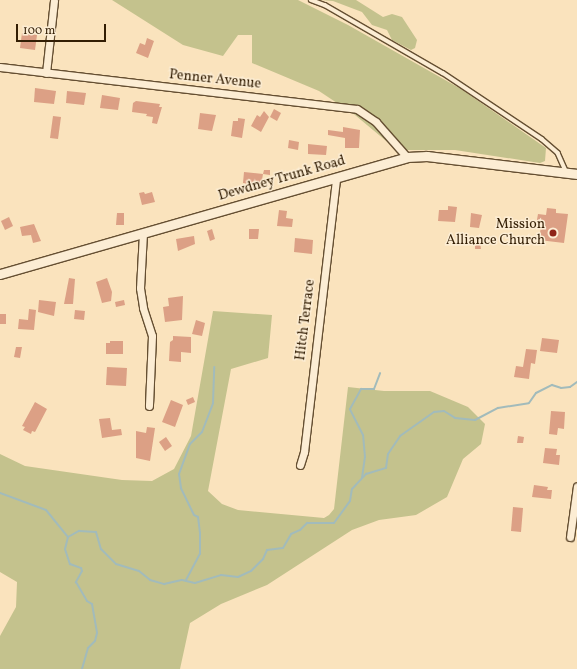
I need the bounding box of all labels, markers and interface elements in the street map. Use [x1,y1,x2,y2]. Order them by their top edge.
scale bar [18,16,108,42]
text: 100 m [23,23,55,39]
street label: Penner Avenue [168,67,262,93]
street label: Dewdney Trunk Road [216,153,348,205]
place label: Mission Alliance Church [446,217,545,250]
marker: Mission Alliance Church [548,228,558,238]
street label: Hitch Terrace [293,278,319,362]

